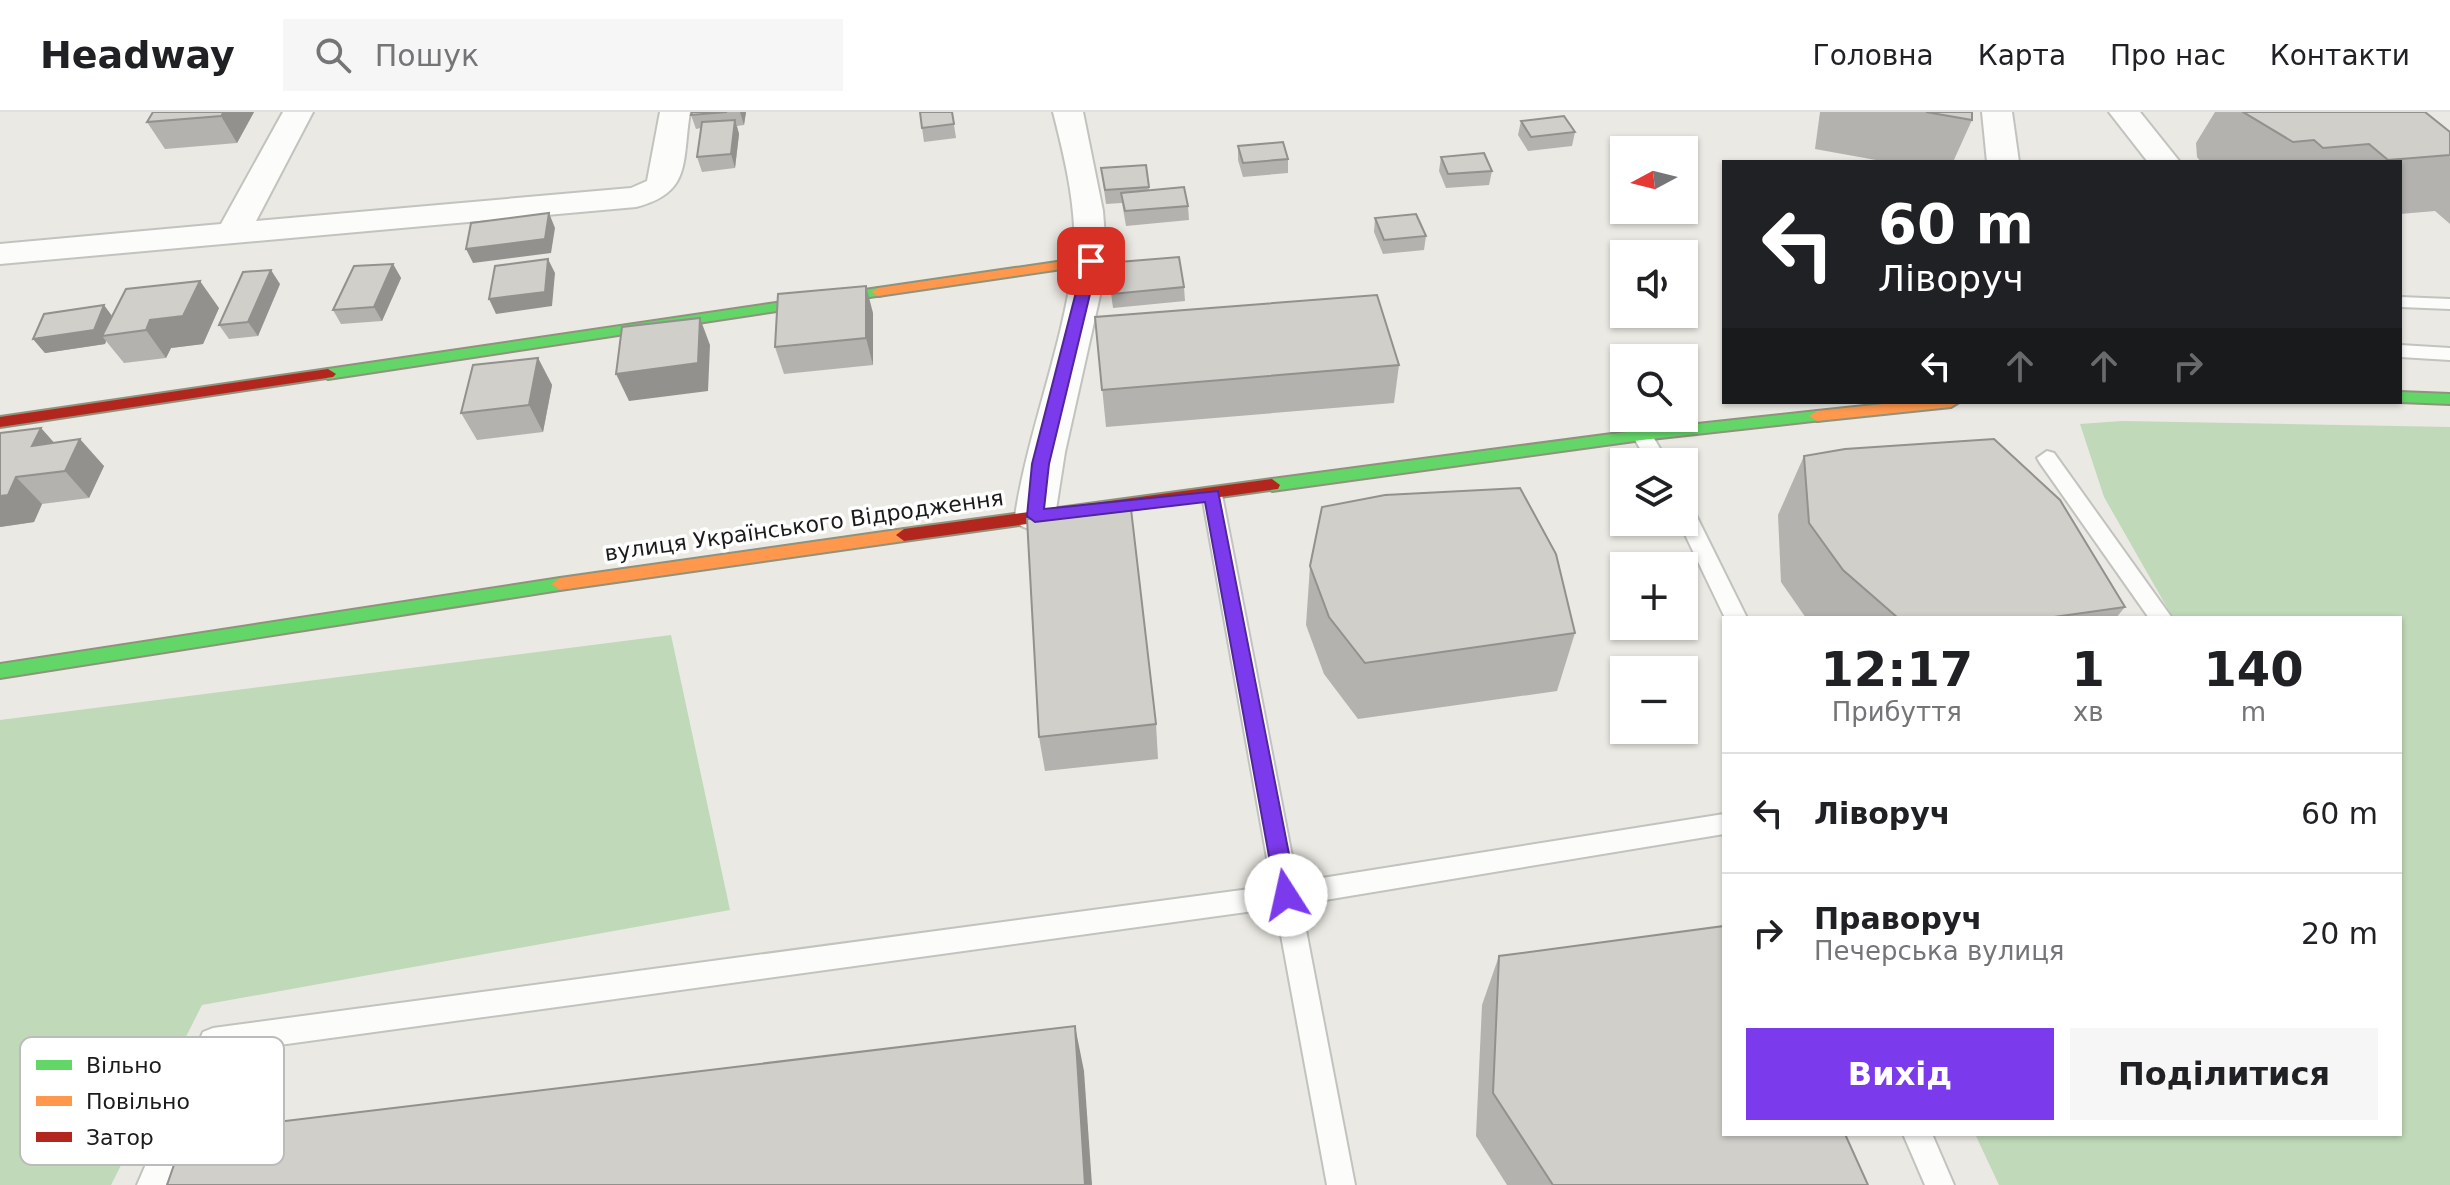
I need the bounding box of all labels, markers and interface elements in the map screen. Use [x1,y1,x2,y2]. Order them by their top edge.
search box [283,19,843,91]
text: Headway [40,33,235,77]
icon: search [311,33,355,77]
text: Пошук [375,38,479,73]
text: Головна [1813,39,1934,72]
text: Карта [1978,39,2066,72]
text: Про нас [2110,39,2226,72]
text: Контакти [2270,39,2410,72]
north arrow [1610,136,1698,224]
map controls [1610,136,1698,744]
text: 60 m [1878,191,2034,256]
icon: left [1746,192,1850,296]
pin [1057,227,1125,295]
icon: arrive [1069,239,1113,283]
button: sound [1610,240,1698,328]
text: Ліворуч [1878,258,2024,299]
button: search [1610,344,1698,432]
icon: left [1914,344,1958,388]
icon: ahead [1998,344,2042,388]
icon: ahead [2082,344,2126,388]
icon: right [2166,344,2210,388]
button: layers [1610,448,1698,536]
street label: вулиця Українського Відродження [603,485,1005,566]
button: + [1610,552,1698,640]
text: 12:17 [1820,641,1973,697]
text: 1 [2072,641,2105,697]
text: 140 [2203,641,2304,697]
button: − [1610,656,1698,744]
text: Прибуття [1832,697,1962,727]
text: хв [2073,697,2104,727]
text: m [2241,697,2266,727]
icon: left [1746,791,1790,835]
text: Ліворуч [1814,796,1950,831]
text: 60 m [2301,796,2378,831]
position arrow [1244,853,1328,937]
text: Праворуч [1814,901,1982,936]
icon: right [1746,911,1790,955]
text: 20 m [2301,916,2378,951]
text: Печерська вулиця [1814,936,2065,966]
button: Вихід [1746,1028,2054,1120]
button: Поділитися [2070,1028,2378,1120]
legend [20,1037,284,1165]
text: Вільно [86,1053,162,1078]
text: Повільно [86,1089,190,1114]
text: Затор [86,1125,154,1150]

